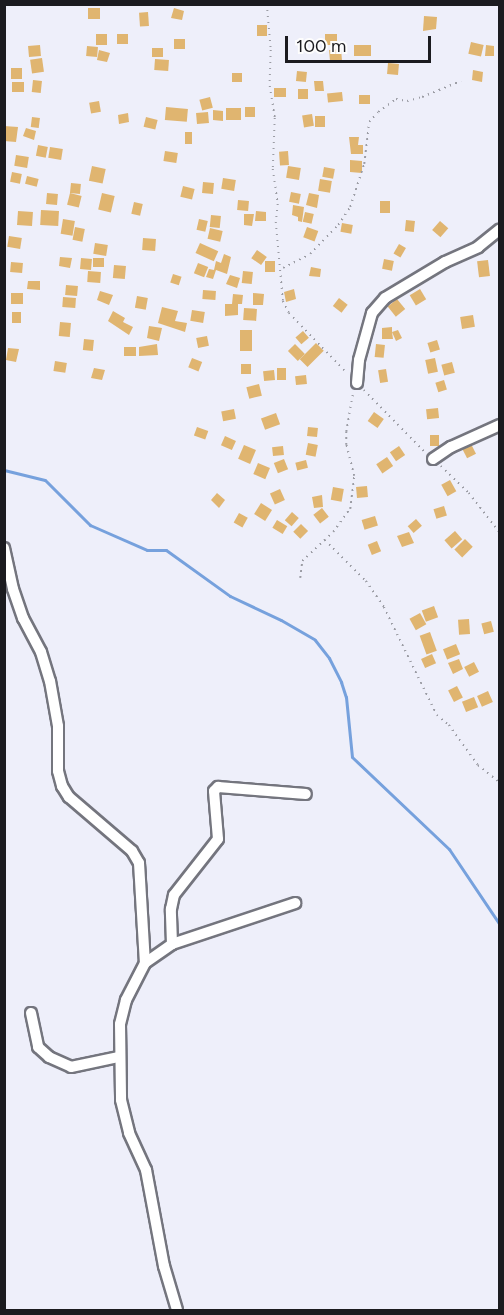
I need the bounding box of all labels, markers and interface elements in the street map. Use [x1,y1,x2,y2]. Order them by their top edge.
scale bar [288,24,434,62]
text: 100 m [296,35,346,57]

